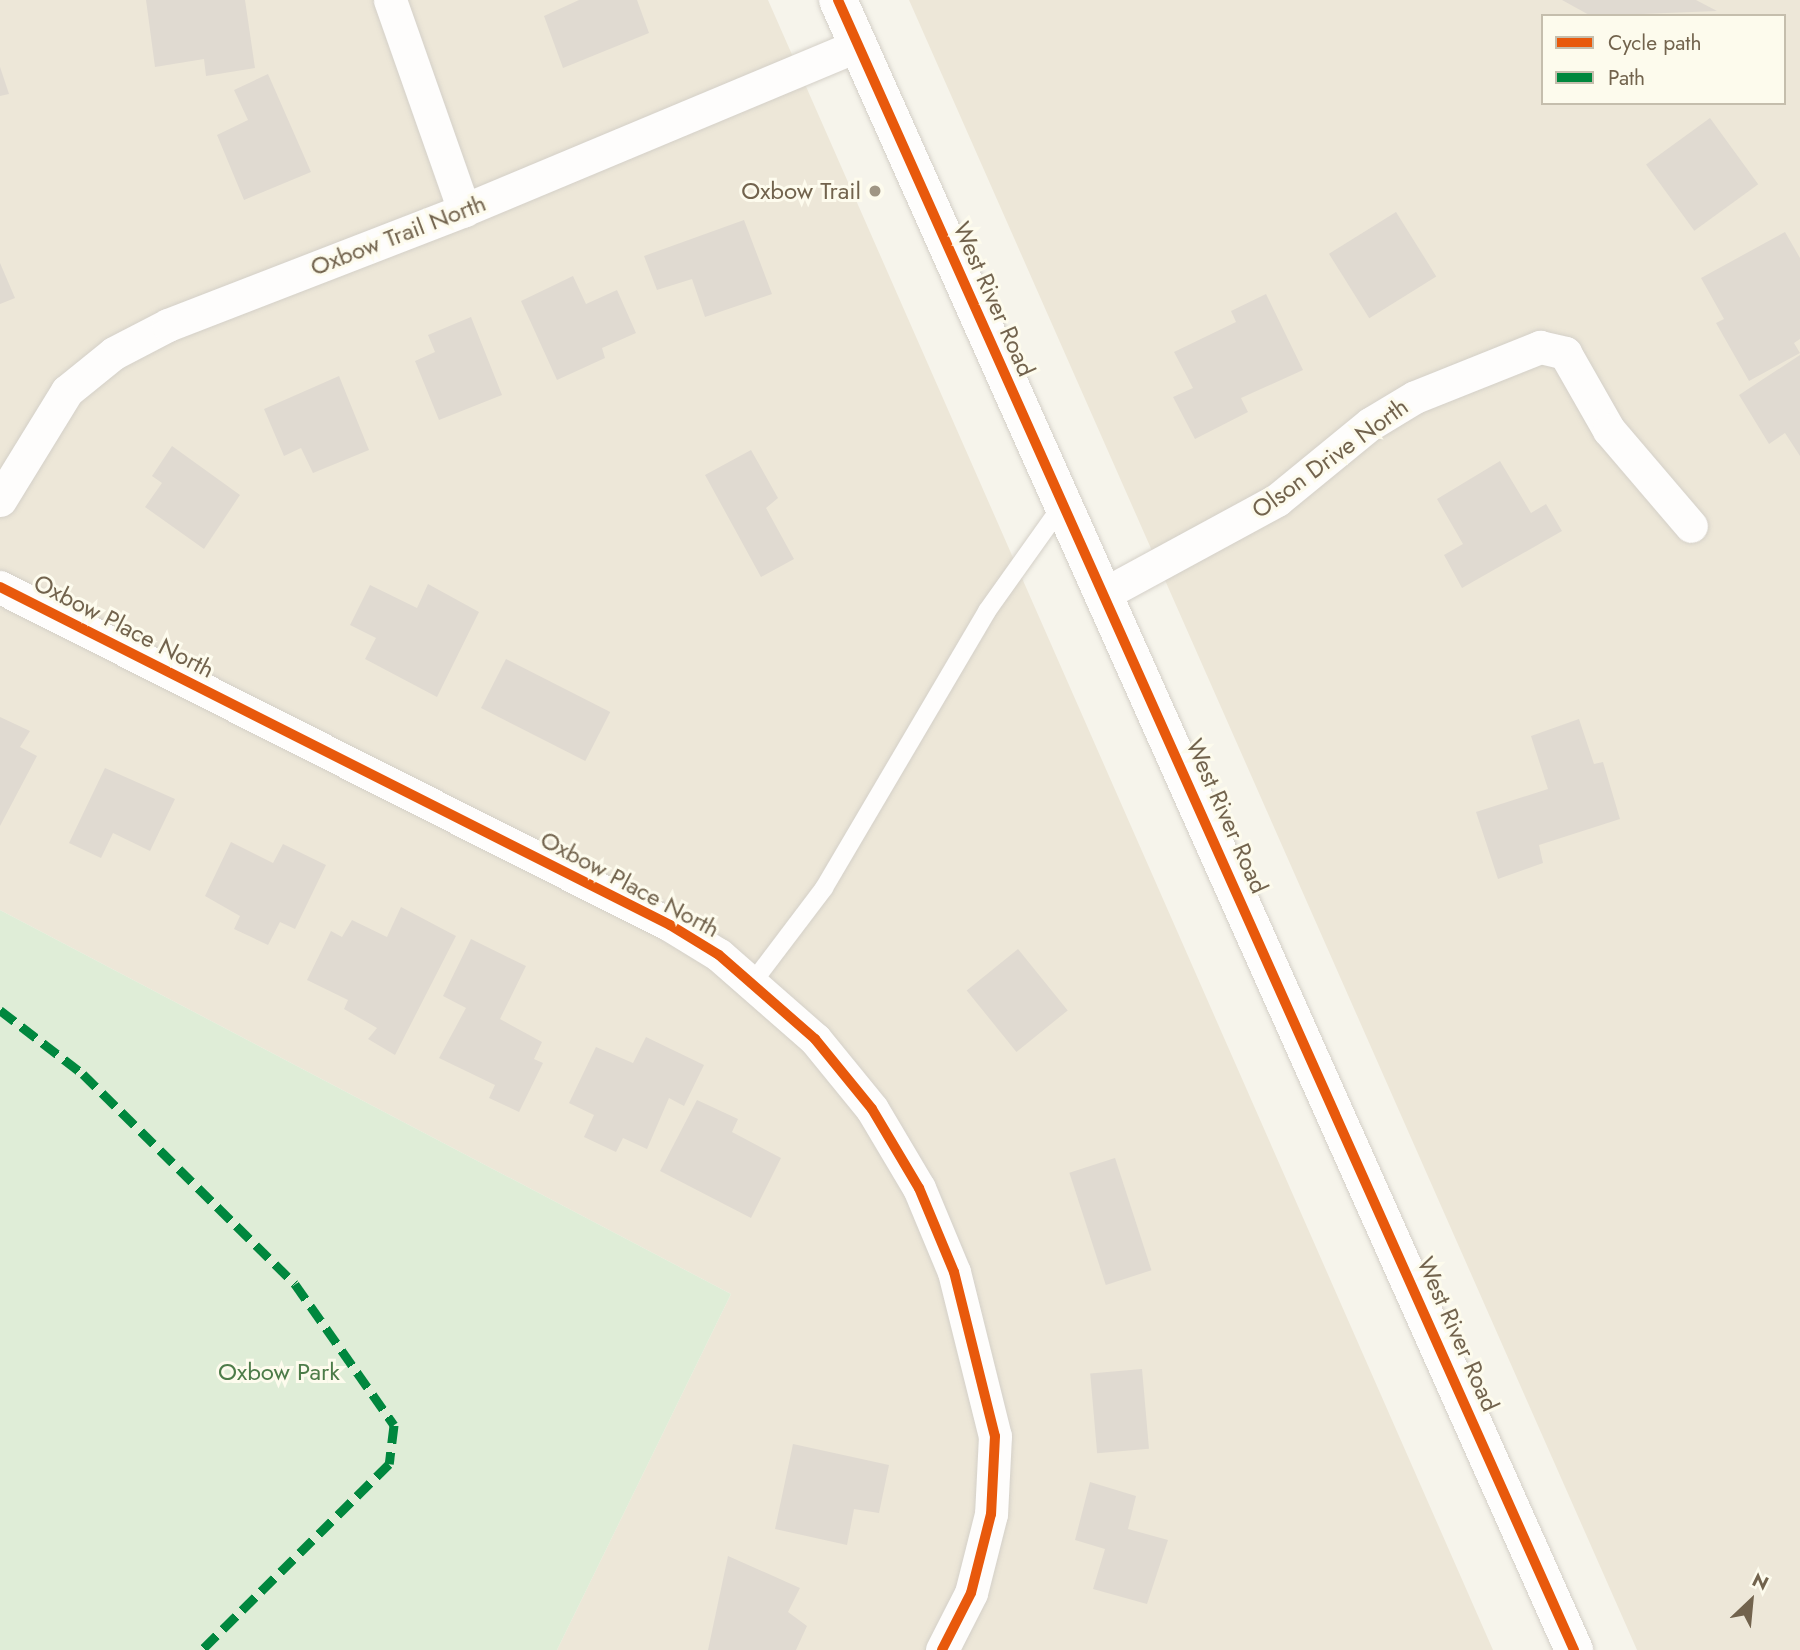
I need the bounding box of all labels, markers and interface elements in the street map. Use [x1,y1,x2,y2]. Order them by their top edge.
legend [1541,14,1786,105]
text: Cycle path [1608,28,1701,58]
text: Path [1608,63,1645,93]
place label: Oxbow Trail [741,177,861,205]
marker: Oxbow Trail [867,183,883,199]
street label: Oxbow Trail North [306,188,490,282]
street label: West River Road [947,217,1041,381]
street label: Olson Drive North [1246,392,1414,524]
street label: Oxbow Place North [29,568,219,684]
street label: West River Road [1180,734,1274,898]
street label: Oxbow Place North [536,825,724,943]
street label: West River Road [1411,1252,1505,1416]
park label: Oxbow Park [218,1358,340,1386]
north arrow [1716,1566,1786,1636]
text: N [1748,1566,1773,1597]

